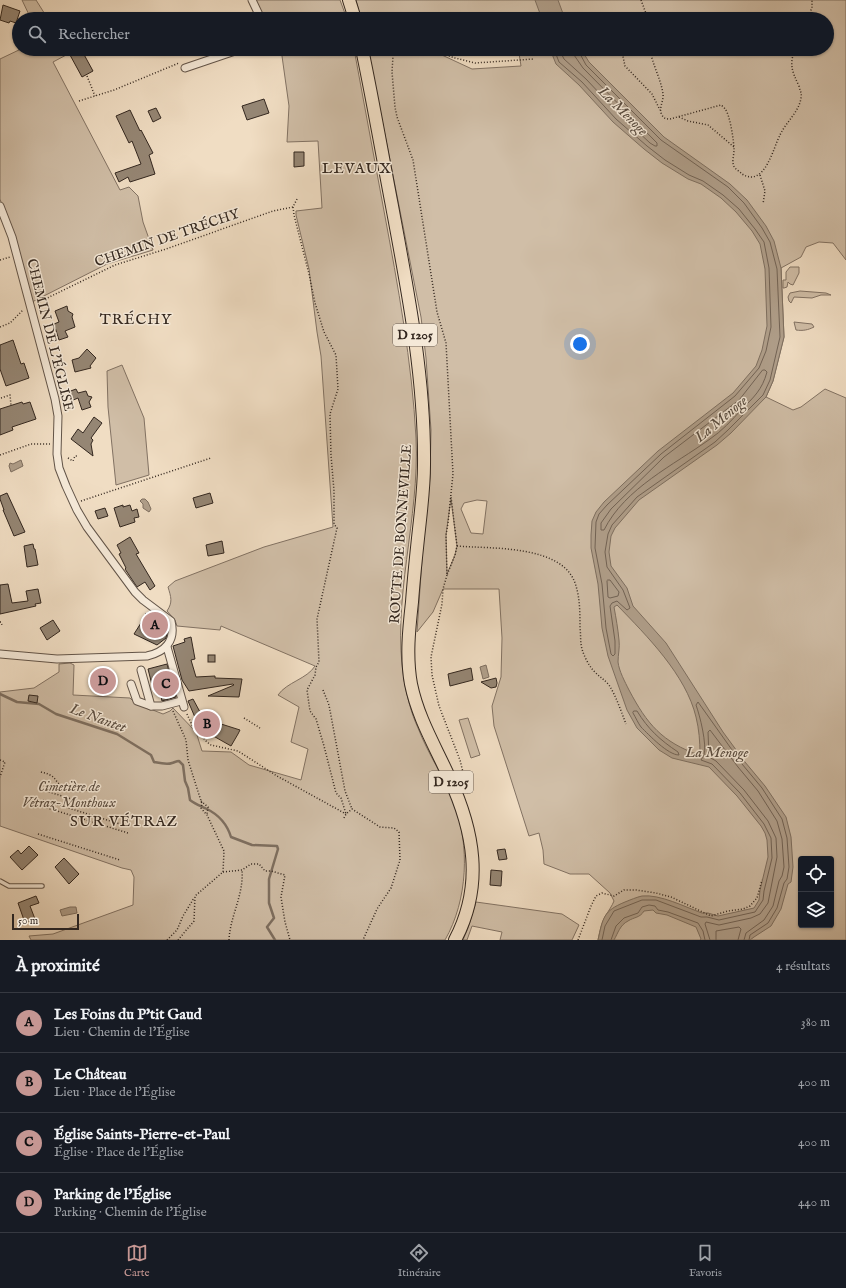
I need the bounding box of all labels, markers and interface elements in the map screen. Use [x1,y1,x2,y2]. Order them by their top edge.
search box [12,12,834,56]
icon: search [26,23,48,45]
text: Rechercher [58,25,130,44]
water label: La Menoge [593,81,652,141]
district label: LEVAUX [322,159,392,178]
street label: CHEMIN DE TRÉCHY [92,203,243,271]
street label: CHEMIN DE L'ÉGLISE [22,257,79,413]
district label: TRÉCHY [100,310,172,329]
road number: D 1205 [393,324,437,346]
your location [570,334,590,354]
water label: La Menoge [690,391,752,448]
street label: ROUTE DE BONNEVILLE [386,443,416,624]
pin: A [142,610,168,640]
pin: D [90,666,116,696]
pin: C [153,669,179,699]
water label: Le Nantet [66,699,130,737]
pin: B [194,709,220,739]
water label: La Menoge [685,743,748,763]
road number: D 1205 [429,771,473,793]
park label: Cimetière de Vétraz-Monthoux [22,778,116,812]
district label: SUR VÉTRAZ [70,812,178,831]
map controls [798,856,834,928]
button: locate [798,856,834,892]
button: layers [798,892,834,928]
scale bar [12,912,79,931]
text: 50 m [18,914,38,928]
text: À proximité [16,956,100,977]
text: 4 résultats [776,958,830,975]
text: Les Foins du P'tit Gaud [54,1005,202,1024]
text: A [25,1014,33,1031]
text: 380 m [801,1014,830,1031]
text: Lieu · Chemin de l'Église [54,1024,190,1041]
text: Le Château [54,1065,126,1084]
text: B [25,1074,33,1091]
text: 400 m [798,1074,830,1091]
text: Lieu · Place de l'Église [54,1084,175,1101]
text: Église Saints-Pierre-et-Paul [54,1125,230,1144]
text: C [24,1134,34,1151]
text: 400 m [798,1134,830,1151]
text: Église · Place de l'Église [54,1144,184,1161]
text: Parking de l'Église [54,1185,171,1204]
text: D [24,1194,34,1211]
text: 440 m [798,1194,830,1211]
text: Parking · Chemin de l'Église [54,1204,207,1221]
tab: Carte [124,1242,150,1280]
tab: Itinéraire [398,1242,441,1280]
tab: Favoris [689,1242,722,1280]

